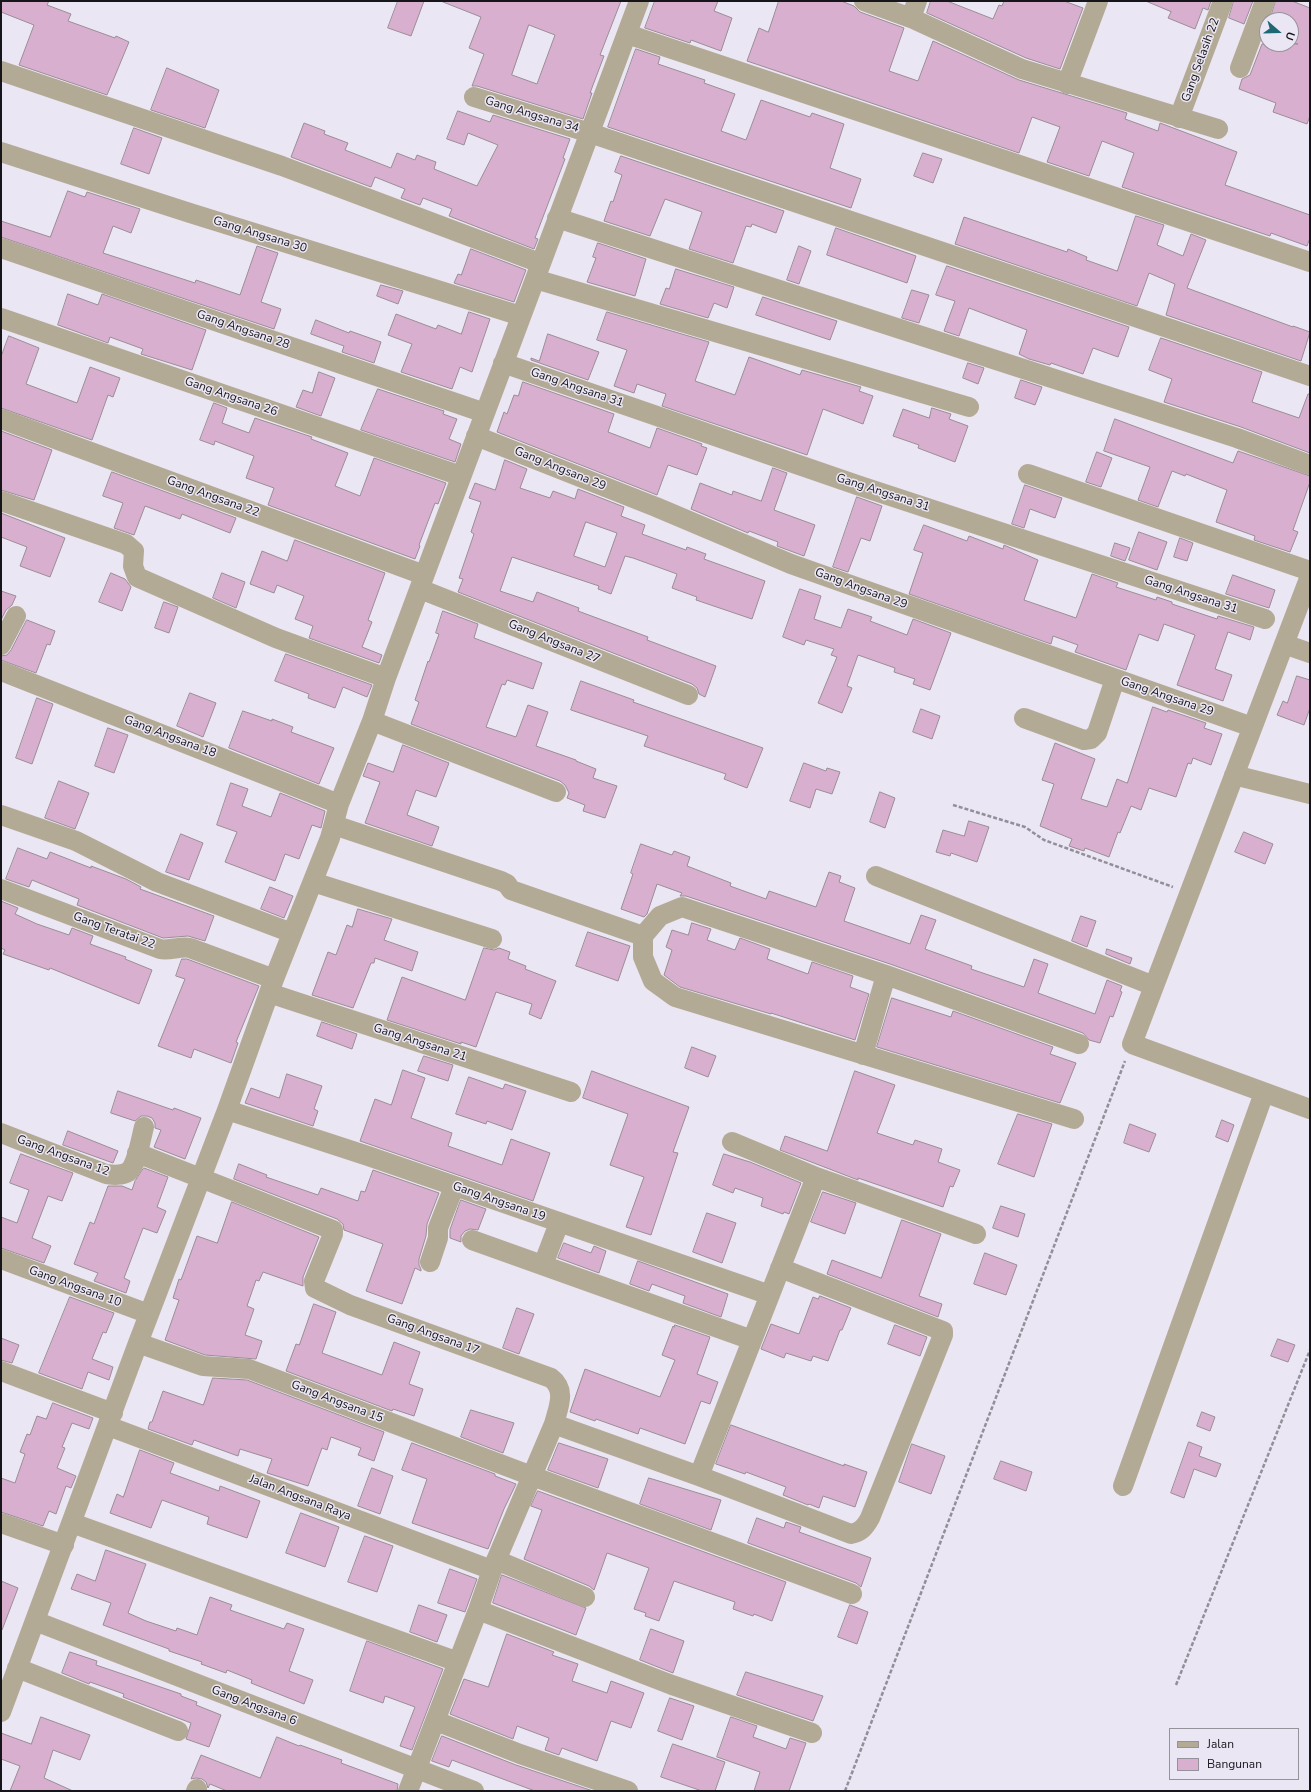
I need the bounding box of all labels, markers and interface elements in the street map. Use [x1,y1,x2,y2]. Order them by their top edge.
north arrow [1259,12,1299,52]
street label: Gang Selasih 22 [1179,16,1223,104]
text: U [1281,30,1298,42]
street label: Gang Angsana 34 [483,94,581,136]
street label: Gang Angsana 30 [211,214,309,256]
street label: Gang Angsana 28 [195,307,291,353]
street label: Gang Angsana 31 [529,365,625,411]
street label: Gang Angsana 26 [183,374,279,420]
street label: Gang Angsana 29 [512,444,608,494]
street label: Gang Angsana 31 [834,471,932,515]
street label: Gang Angsana 22 [165,474,261,520]
street label: Gang Angsana 29 [813,566,909,612]
street label: Gang Angsana 31 [1142,573,1240,617]
street label: Gang Angsana 27 [506,617,602,667]
street label: Gang Angsana 29 [1119,674,1215,720]
street label: Gang Angsana 18 [122,713,218,761]
street label: Gang Teratai 22 [71,910,157,952]
street label: Gang Angsana 21 [371,1021,469,1065]
street label: Gang Angsana 12 [15,1133,111,1179]
street label: Gang Angsana 19 [451,1179,547,1225]
street label: Gang Angsana 10 [27,1264,123,1310]
street label: Gang Angsana 17 [385,1312,481,1358]
street label: Gang Angsana 15 [289,1378,385,1426]
street label: Jalan Angsana Raya [247,1472,353,1524]
street label: Gang Angsana 6 [209,1683,299,1729]
legend [1169,1728,1299,1780]
text: Jalan [1207,1736,1234,1752]
text: Bangunan [1207,1756,1262,1772]

